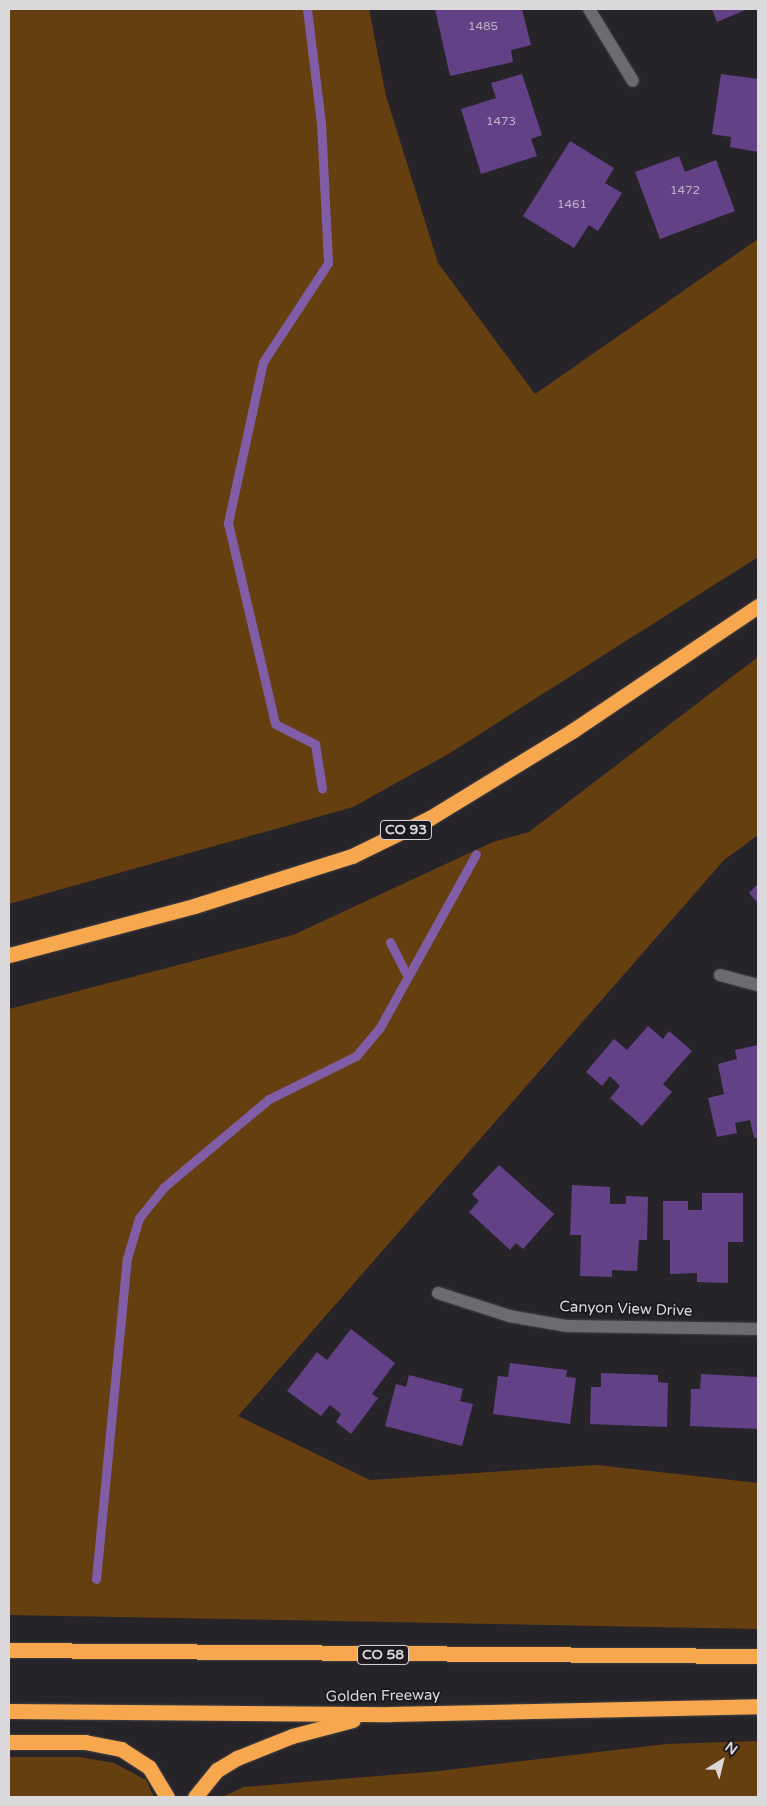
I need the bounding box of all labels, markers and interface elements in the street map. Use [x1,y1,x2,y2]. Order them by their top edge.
house number: 1485 [468,20,498,34]
house number: 1473 [486,115,516,129]
house number: 1472 [670,184,700,198]
house number: 1461 [557,198,587,212]
road number: CO 93 [380,818,432,842]
street label: Canyon View Drive [559,1298,693,1320]
road number: CO 58 [357,1644,409,1666]
street label: Golden Freeway [326,1686,440,1706]
north arrow [697,1736,747,1786]
text: N [722,1738,741,1759]

